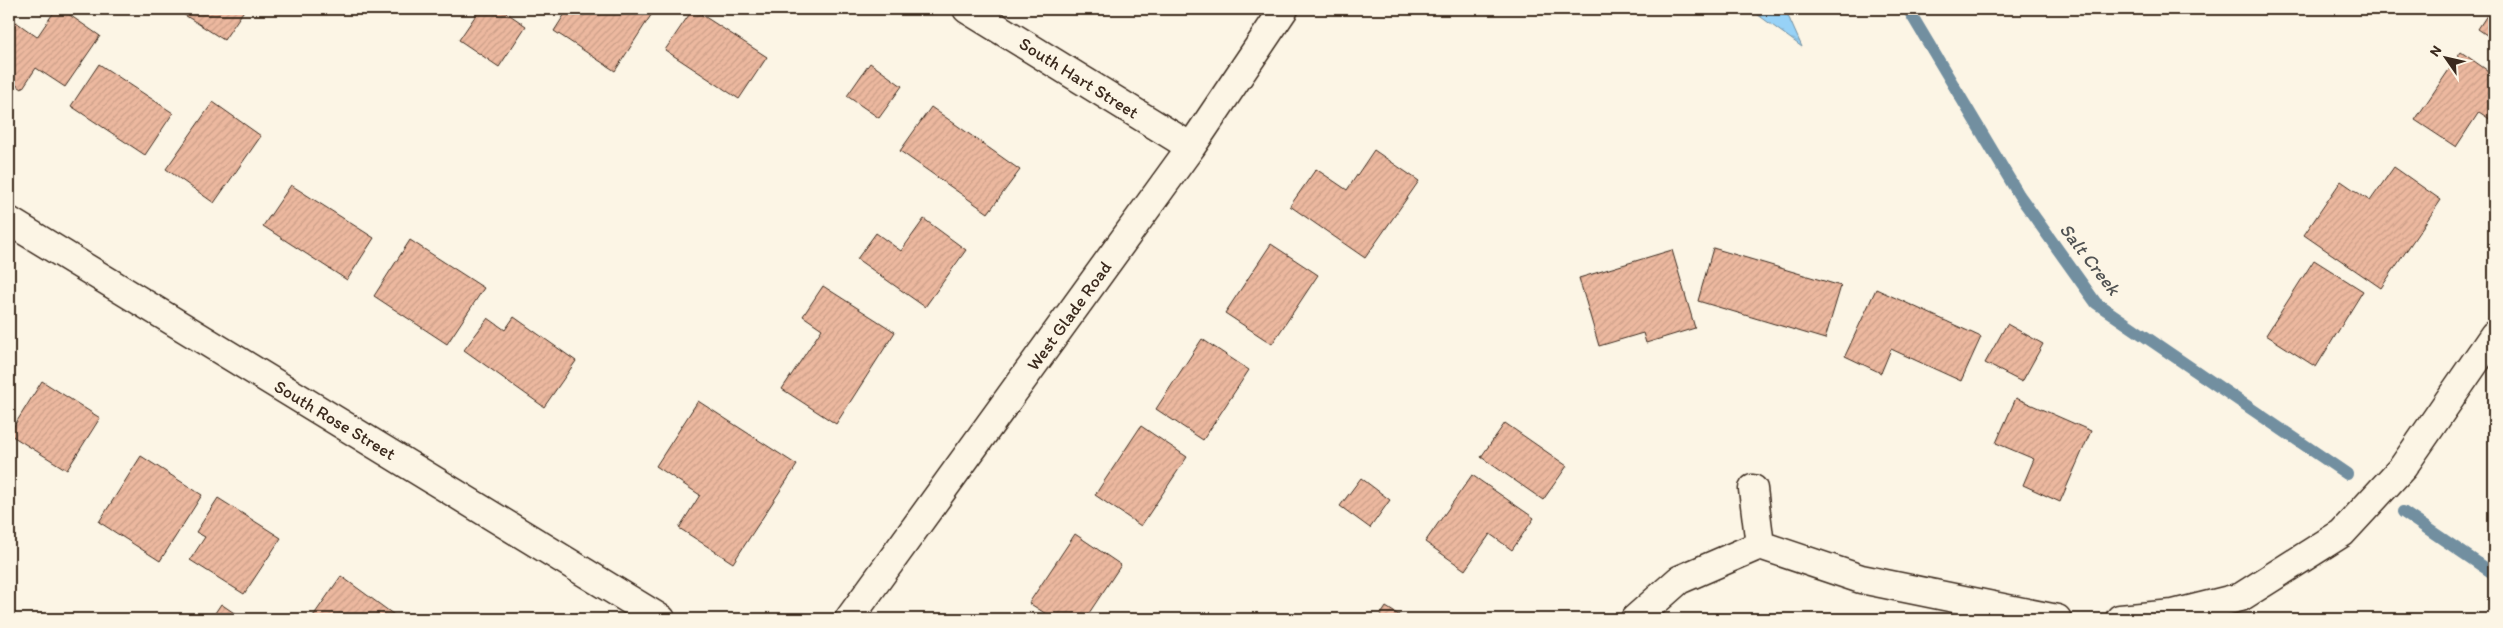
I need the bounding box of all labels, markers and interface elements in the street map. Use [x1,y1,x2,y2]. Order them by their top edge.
street label: South Hart Street [1015,32,1143,124]
north arrow [2420,32,2470,82]
text: N [2426,42,2445,60]
water label: Salt Creek [2055,218,2126,301]
street label: West Glade Road [1022,257,1116,375]
street label: South Rose Street [270,375,400,465]

